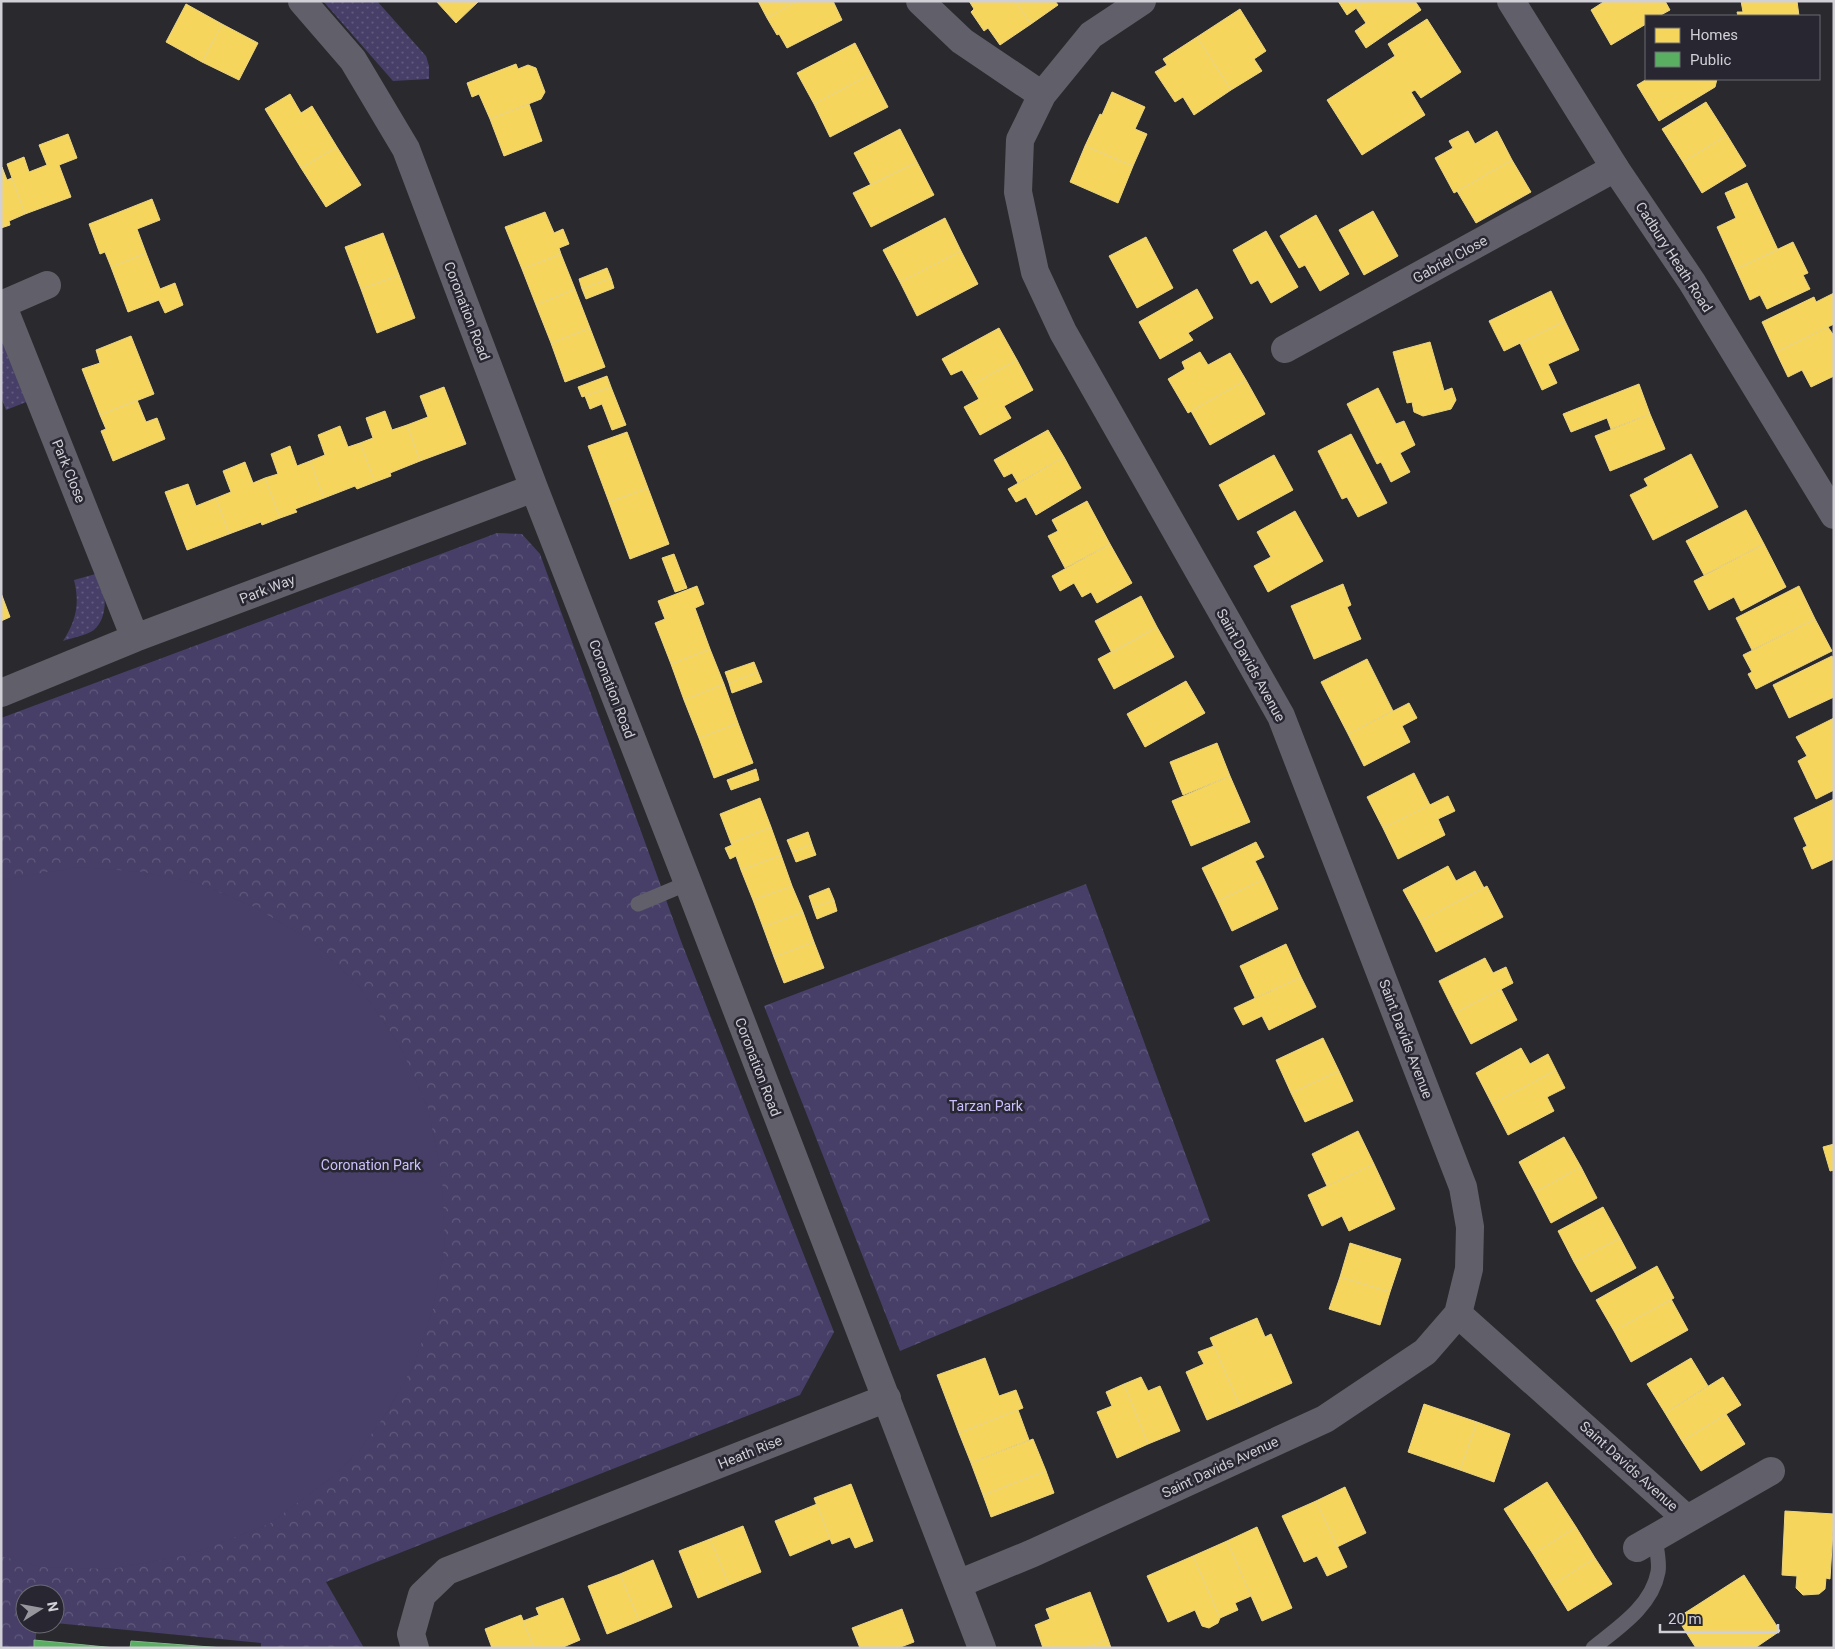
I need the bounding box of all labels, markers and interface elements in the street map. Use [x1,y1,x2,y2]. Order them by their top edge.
legend [1645,15,1820,80]
text: Homes [1690,26,1738,44]
text: Public [1690,51,1731,69]
street label: Cadbury Heath Road [1632,199,1716,315]
street label: Gabriel Close [1410,232,1490,286]
street label: Coronation Road [441,259,493,363]
street label: Park Close [49,437,89,505]
street label: Park Way [237,571,297,607]
street label: Saint Davids Avenue [1213,606,1289,724]
street label: Coronation Road [586,637,638,741]
street label: Saint Davids Avenue [1376,977,1436,1101]
street label: Coronation Road [732,1015,784,1119]
park label: Tarzan Park [949,1098,1024,1114]
park label: Coronation Park [321,1157,422,1173]
street label: Saint Davids Avenue [1577,1418,1681,1514]
street label: Heath Rise [716,1432,784,1472]
street label: Saint Davids Avenue [1159,1433,1281,1501]
north arrow [15,1584,65,1634]
text: N [44,1600,62,1613]
scale bar [1660,1602,1778,1634]
text: 20 m [1668,1610,1702,1628]

